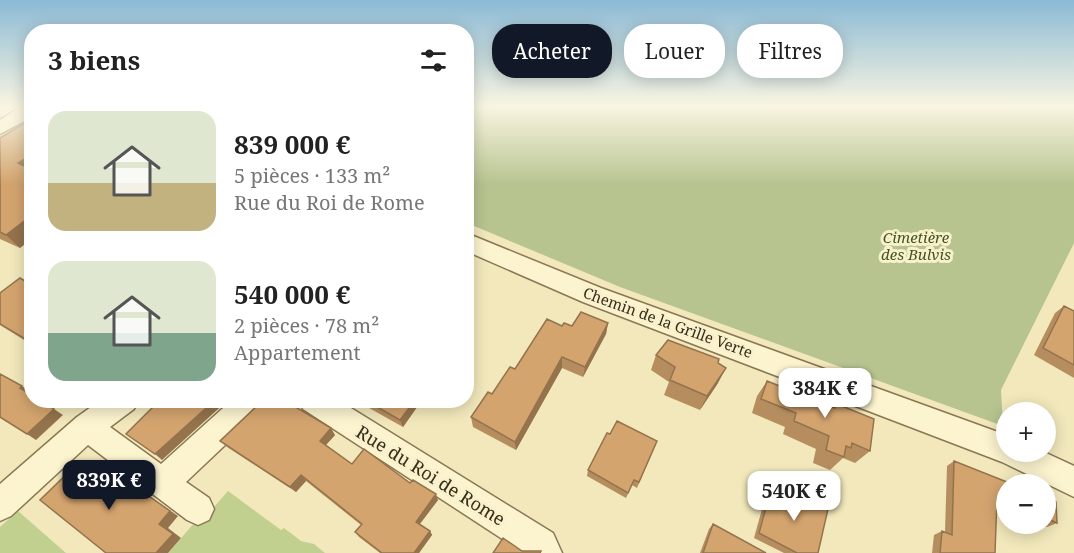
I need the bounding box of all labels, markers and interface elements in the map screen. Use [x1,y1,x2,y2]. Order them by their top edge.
chip: Acheter [492,24,612,78]
chip: Louer [624,24,725,78]
chip: Filtres [737,24,843,78]
text: 3 biens [48,42,140,78]
icon: filters [417,44,450,77]
text: 839 000 € [234,126,350,162]
icon: home [96,135,168,207]
text: 5 pièces · 133 m² [234,162,390,189]
text: Rue du Roi de Rome [234,189,425,216]
park label: Cimetière des Bulvis [881,227,951,264]
text: 540 000 € [234,276,350,312]
street label: Chemin de la Grille Verte [581,282,755,362]
icon: home [96,285,168,357]
text: 2 pièces · 78 m² [234,312,379,339]
text: Appartement [234,339,361,366]
pin: 384K € [776,368,874,419]
text: 384K € [793,374,857,401]
map controls [996,402,1056,534]
button: + [996,402,1056,462]
street label: Rue du Roi de Rome [352,419,510,531]
pin: 839K € [60,460,158,511]
text: 839K € [77,466,141,493]
pin: 540K € [745,471,843,522]
button: − [996,474,1056,534]
text: 540K € [762,477,826,504]

